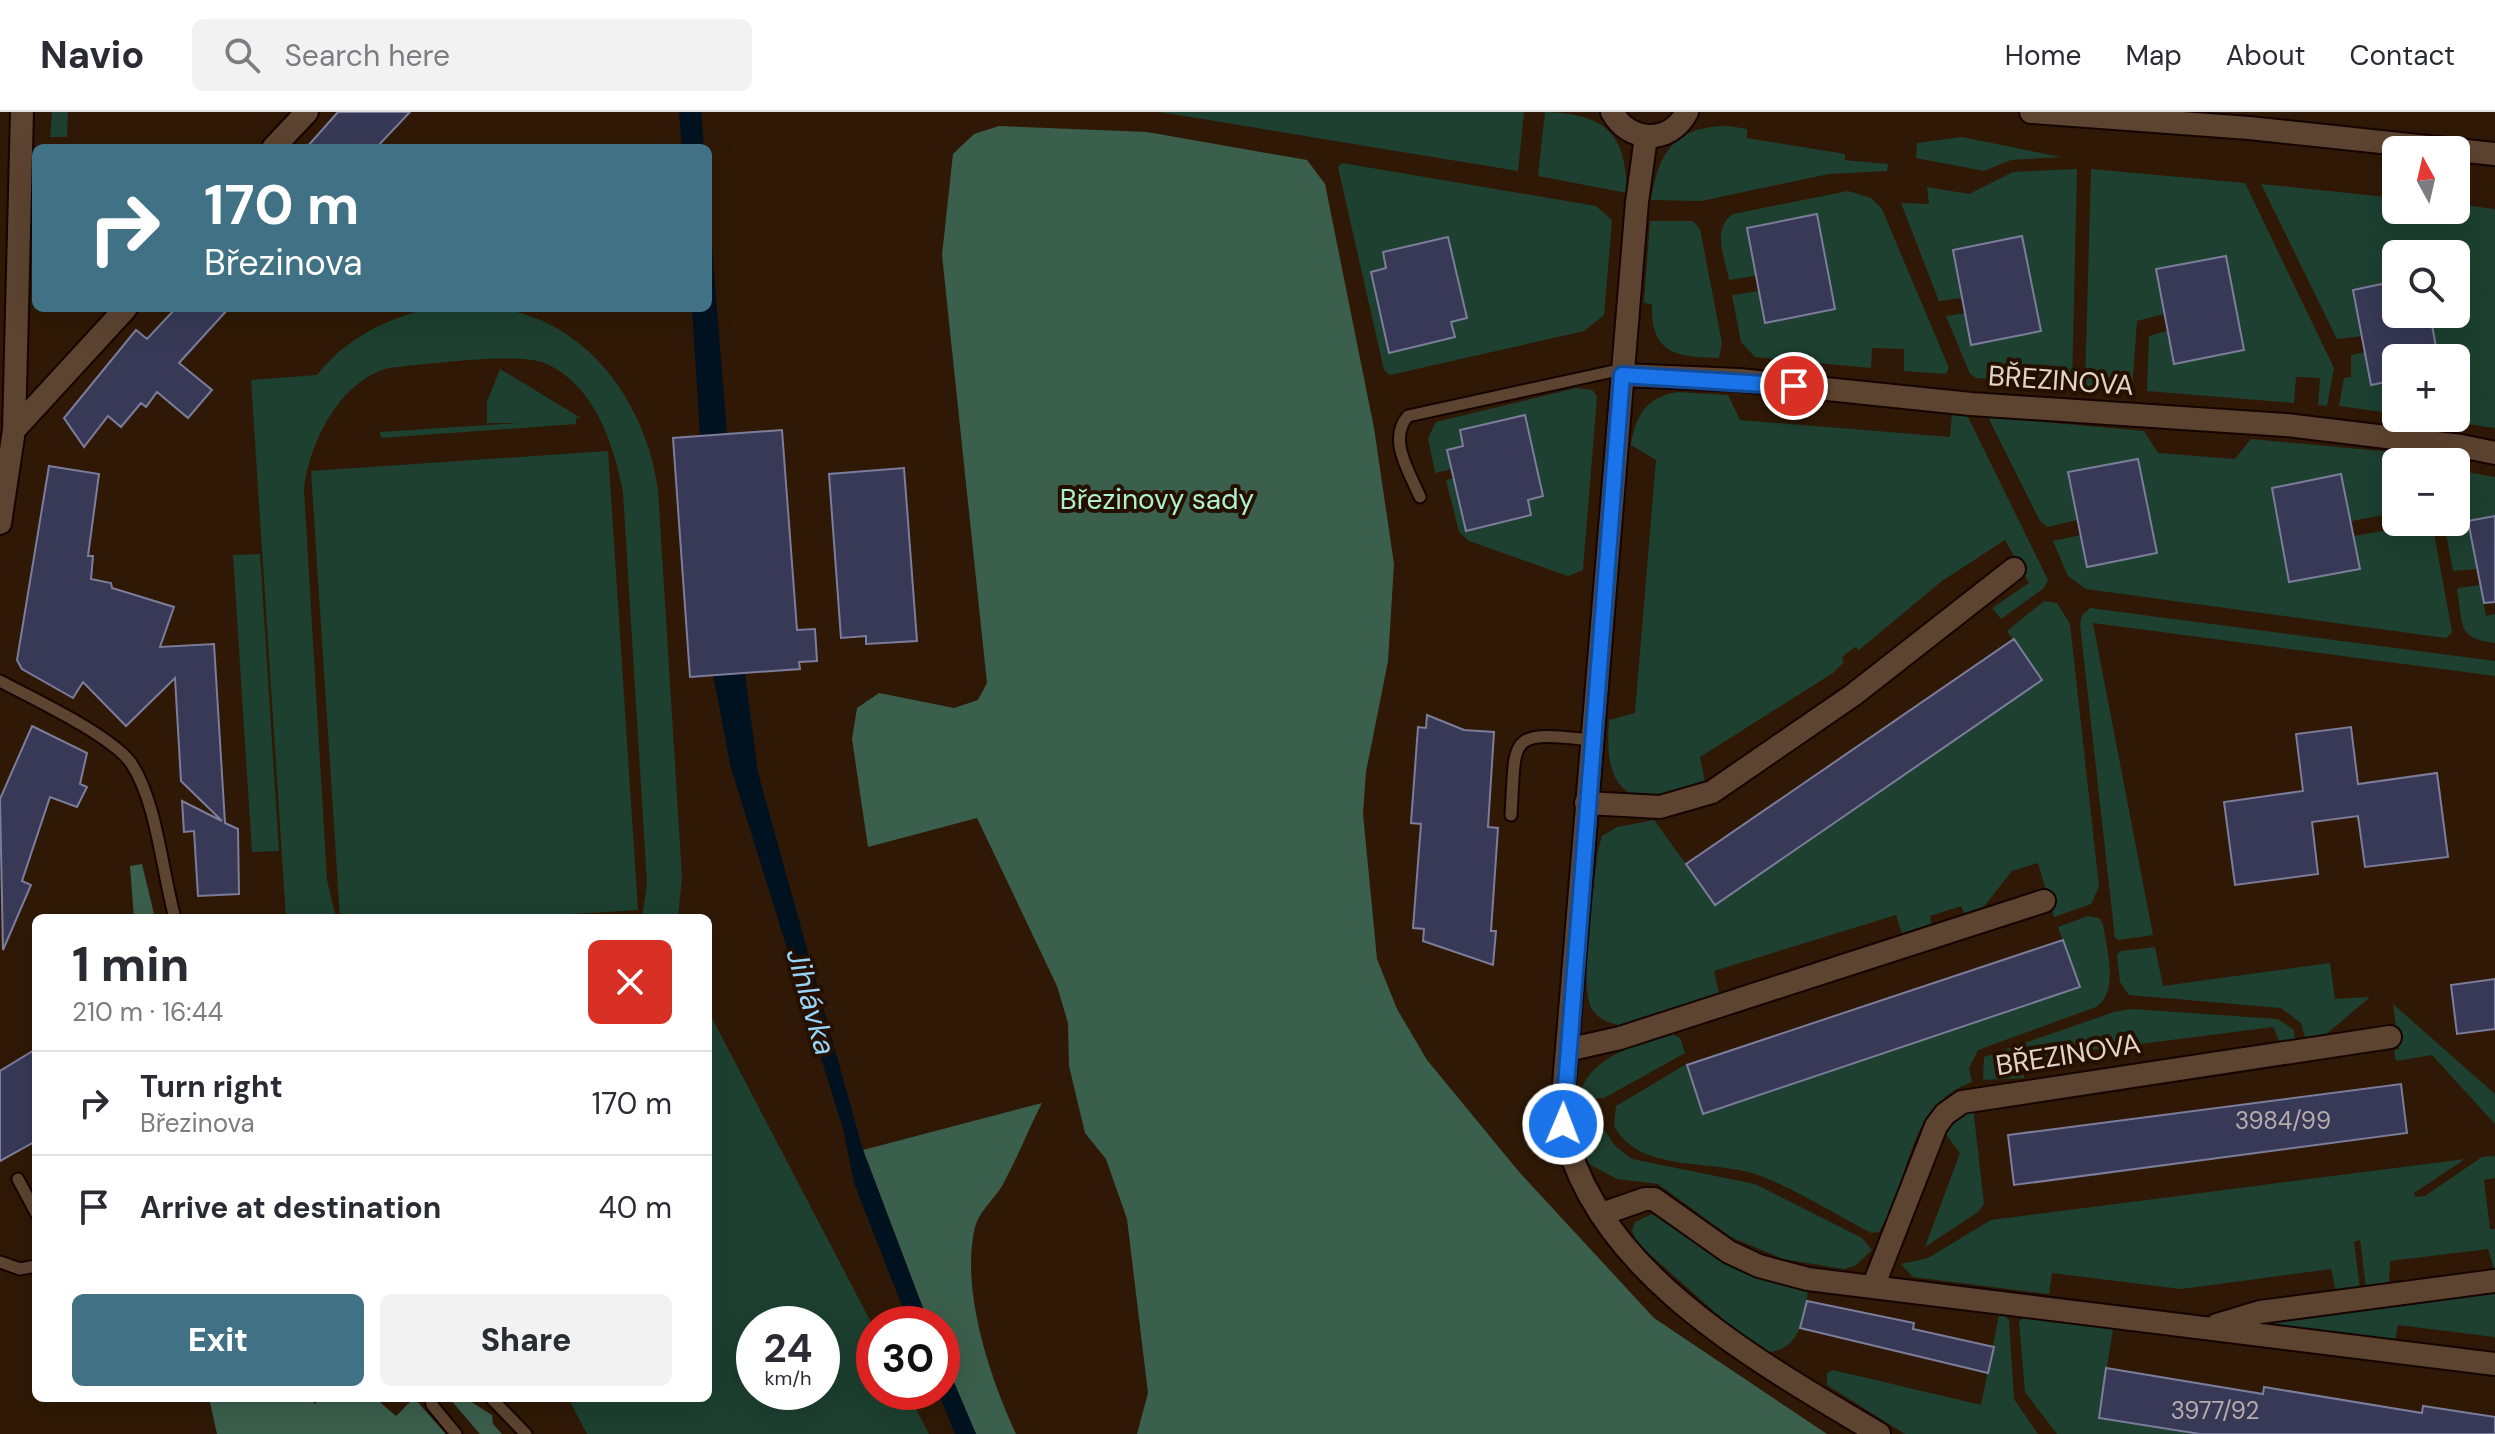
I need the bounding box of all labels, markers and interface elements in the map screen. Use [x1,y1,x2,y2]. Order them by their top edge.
search box [192,19,752,91]
text: Navio [40,30,144,80]
icon: search [220,33,264,77]
text: Search here [284,36,450,75]
text: Home [2005,37,2081,74]
text: Map [2125,37,2182,74]
text: About [2226,37,2305,74]
text: Contact [2349,37,2455,74]
north arrow [2382,136,2470,224]
map controls [2382,136,2470,536]
text: 170 m [204,168,359,241]
icon: right [72,176,176,280]
text: Březinova [204,239,363,286]
button: search [2382,240,2470,328]
button: + [2382,344,2470,432]
pin [1760,352,1828,420]
street label: BŘEZINOVA [1987,357,2135,404]
icon: arrive [1772,364,1816,408]
button: − [2382,448,2470,536]
park label: Březinovy sady [1060,481,1254,518]
text: 1 min [72,933,189,996]
button: close [588,940,672,1024]
water label: Jihlávka [778,944,845,1060]
text: 210 m · 16:44 [72,995,223,1029]
street label: BŘEZINOVA [1993,1025,2143,1084]
text: Turn right [140,1067,283,1106]
icon: right [72,1081,116,1125]
position arrow [1521,1082,1605,1166]
text: 170 m [592,1084,672,1123]
house number: 3984/99 [2235,1105,2331,1136]
text: Březinova [140,1106,255,1140]
icon: arrive [72,1185,116,1229]
text: Arrive at destination [140,1188,441,1227]
text: 40 m [599,1188,672,1227]
button: Exit [72,1294,364,1386]
button: Share [380,1294,672,1386]
speed limit sign: 30 [856,1306,960,1410]
text: 24 [764,1322,812,1374]
text: km/h [764,1365,812,1391]
house number: 3977/92 [2171,1395,2259,1426]

